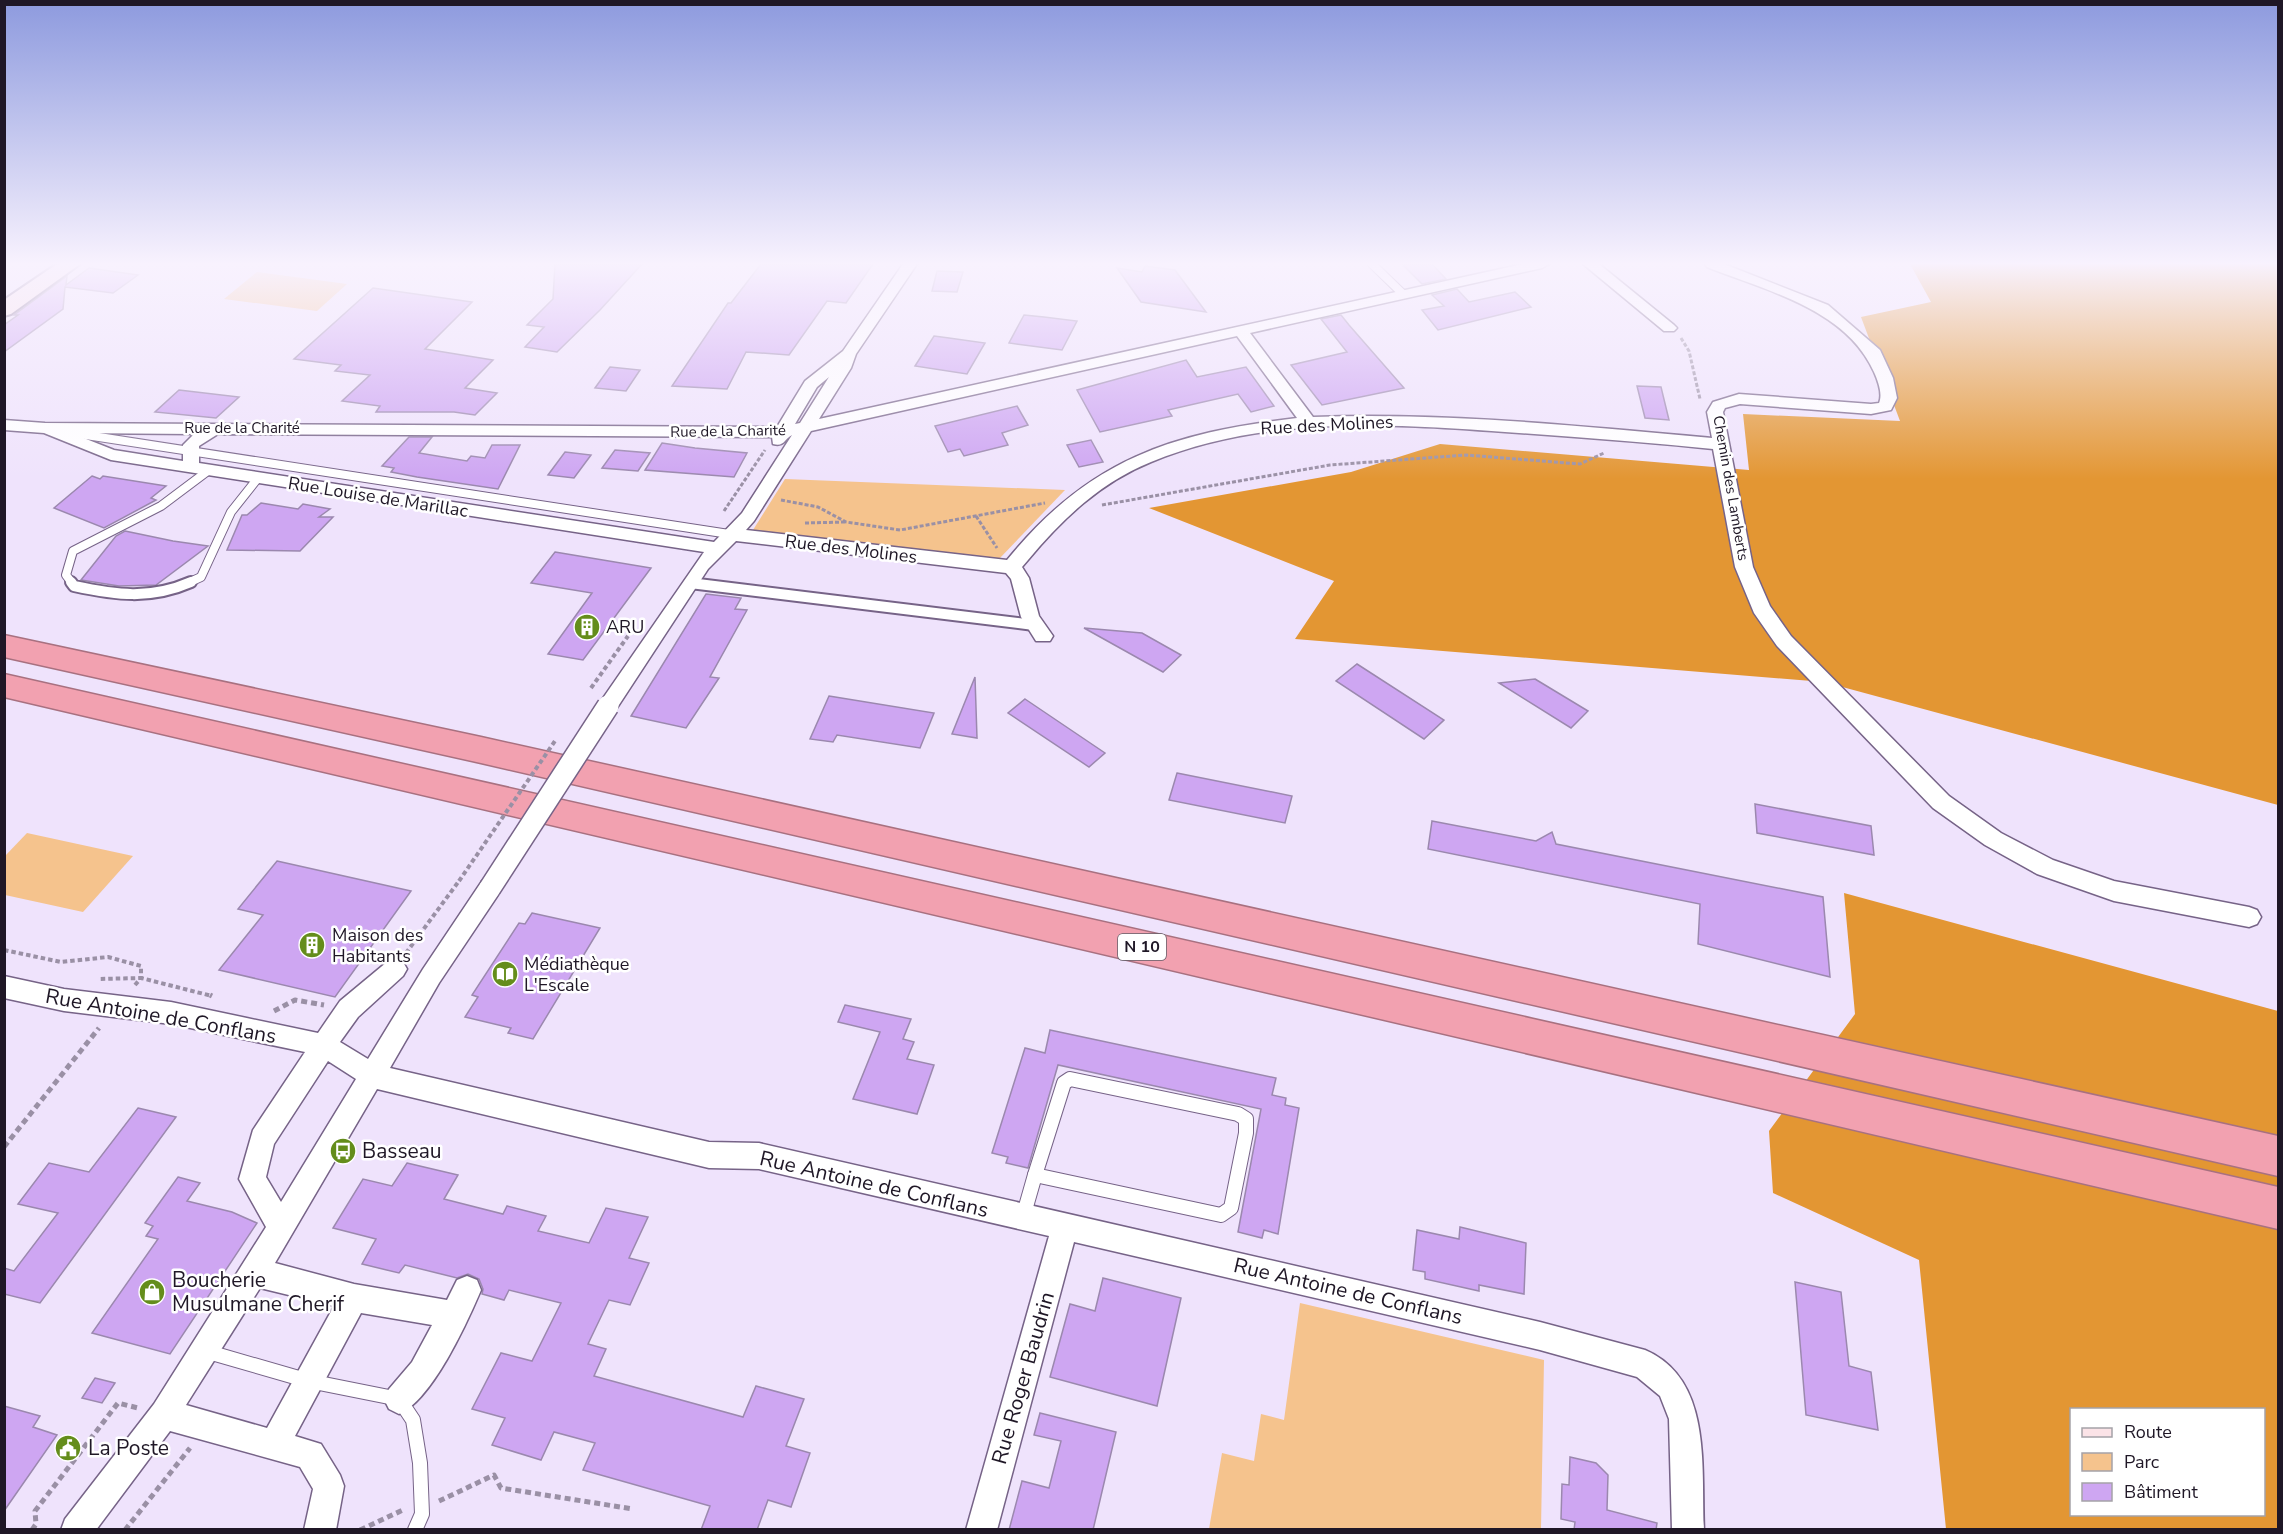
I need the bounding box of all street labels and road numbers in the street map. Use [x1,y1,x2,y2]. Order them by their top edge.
street label: Rue des Molines [1260,410,1394,440]
street label: Chemin des Lamberts [1708,414,1754,562]
street label: Rue de la Charité [184,418,300,438]
street label: Rue de la Charité [670,420,786,442]
street label: Rue Louise de Marillac [286,471,470,523]
street label: Rue des Molines [784,529,918,569]
road number: N 10 [1118,934,1166,960]
street label: Rue Antoine de Conflans [43,982,279,1050]
street label: Rue Antoine de Conflans [757,1144,991,1224]
street label: Rue Antoine de Conflans [1231,1251,1465,1331]
street label: Rue Roger Baudrin [985,1289,1061,1467]

